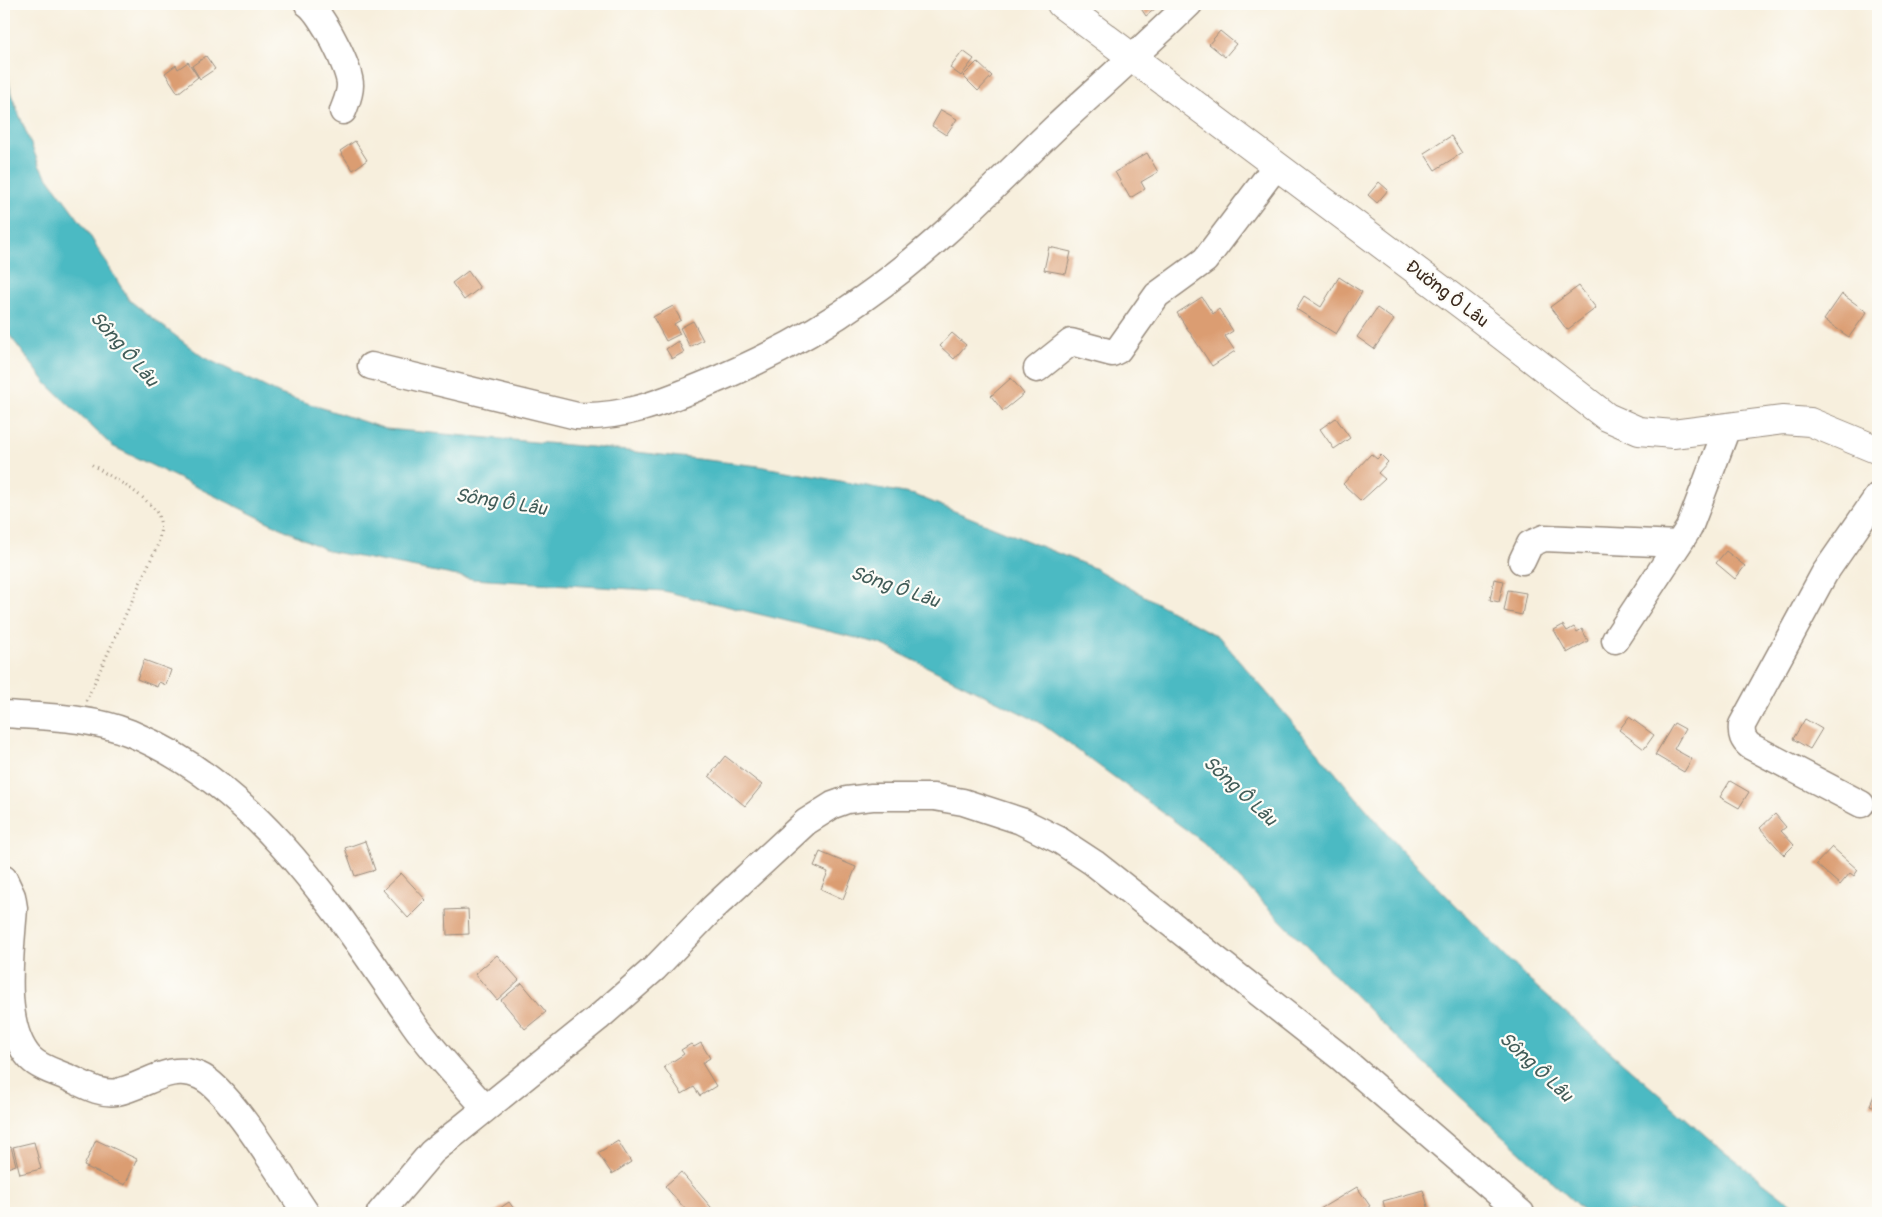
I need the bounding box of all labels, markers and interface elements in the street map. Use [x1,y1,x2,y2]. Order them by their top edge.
street label: Đường Ô Lâu [1401,255,1493,333]
water label: Sông Ô Lâu [85,306,164,393]
water label: Sông Ô Lâu [454,483,550,521]
water label: Sông Ô Lâu [848,561,944,614]
water label: Sông Ô Lâu [1198,751,1283,832]
water label: Sông Ô Lâu [1494,1027,1579,1108]

